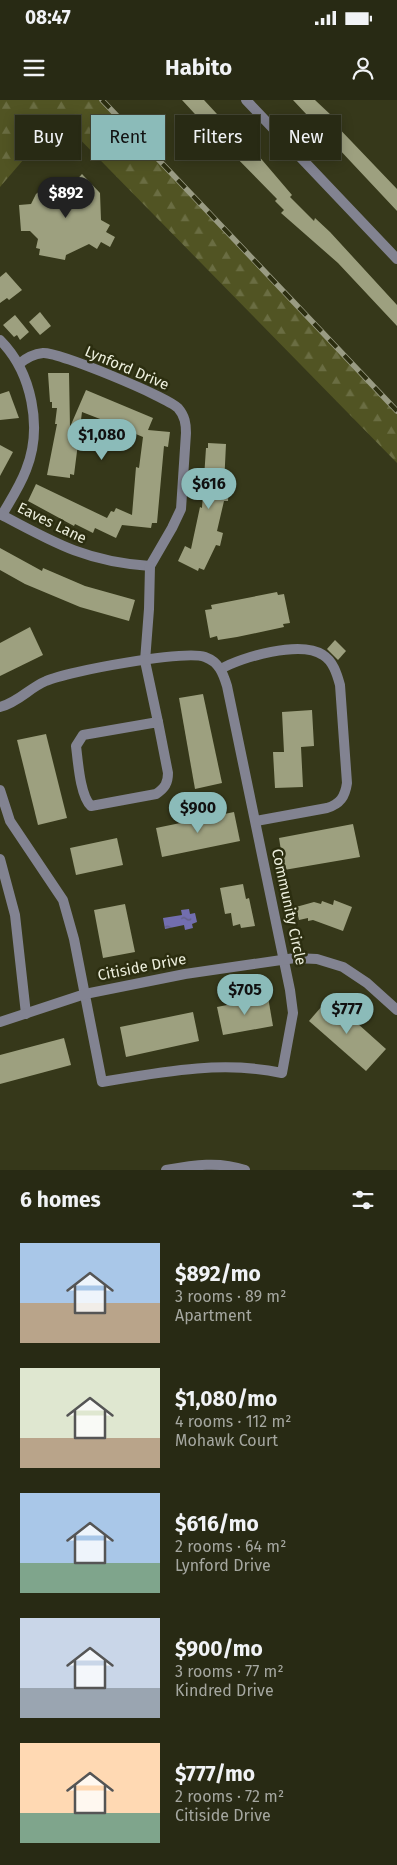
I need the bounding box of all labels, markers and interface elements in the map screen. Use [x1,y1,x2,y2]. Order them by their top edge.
text: 08:47 [25,6,71,29]
icon: menu [20,54,48,82]
text: Habito [165,54,232,81]
icon: person [349,54,377,82]
chip: Buy [15,115,81,160]
chip: Rent [91,115,165,160]
chip: Filters [175,115,260,160]
chip: New [270,115,341,160]
pin: $892 [36,176,96,219]
text: $892 [49,183,83,202]
street label: Lynford Drive [82,342,172,394]
pin: $1,080 [61,418,143,461]
text: $1,080 [78,425,126,444]
pin: $616 [179,468,239,510]
text: $616 [192,474,226,493]
street label: Eaves Lane [14,499,90,547]
pin: $900 [168,792,228,834]
text: $900 [180,798,216,817]
street label: Community Circle [268,847,310,967]
street label: Citiside Drive [96,950,188,984]
pin: $705 [215,974,275,1016]
text: $705 [228,980,262,999]
pin: $777 [317,992,377,1035]
text: $777 [332,999,362,1018]
icon: filters [349,1186,377,1214]
text: 6 homes [20,1187,101,1213]
text: $892/mo [175,1261,261,1287]
icon: home [60,1263,120,1323]
text: 3 rooms · 89 m² [175,1287,286,1306]
text: Apartment [175,1306,252,1325]
text: $1,080/mo [175,1386,277,1412]
icon: home [60,1388,120,1448]
text: 4 rooms · 112 m² [175,1412,291,1431]
text: Mohawk Court [175,1431,278,1450]
text: $616/mo [175,1511,259,1537]
icon: home [60,1513,120,1573]
text: 2 rooms · 64 m² [175,1537,286,1556]
text: Lynford Drive [175,1556,271,1575]
text: $900/mo [175,1636,263,1662]
icon: home [60,1638,120,1698]
text: 3 rooms · 77 m² [175,1662,284,1681]
text: Kindred Drive [175,1681,274,1700]
text: $777/mo [175,1761,255,1787]
icon: home [60,1763,120,1823]
text: 2 rooms · 72 m² [175,1787,284,1806]
text: Citiside Drive [175,1806,271,1825]

